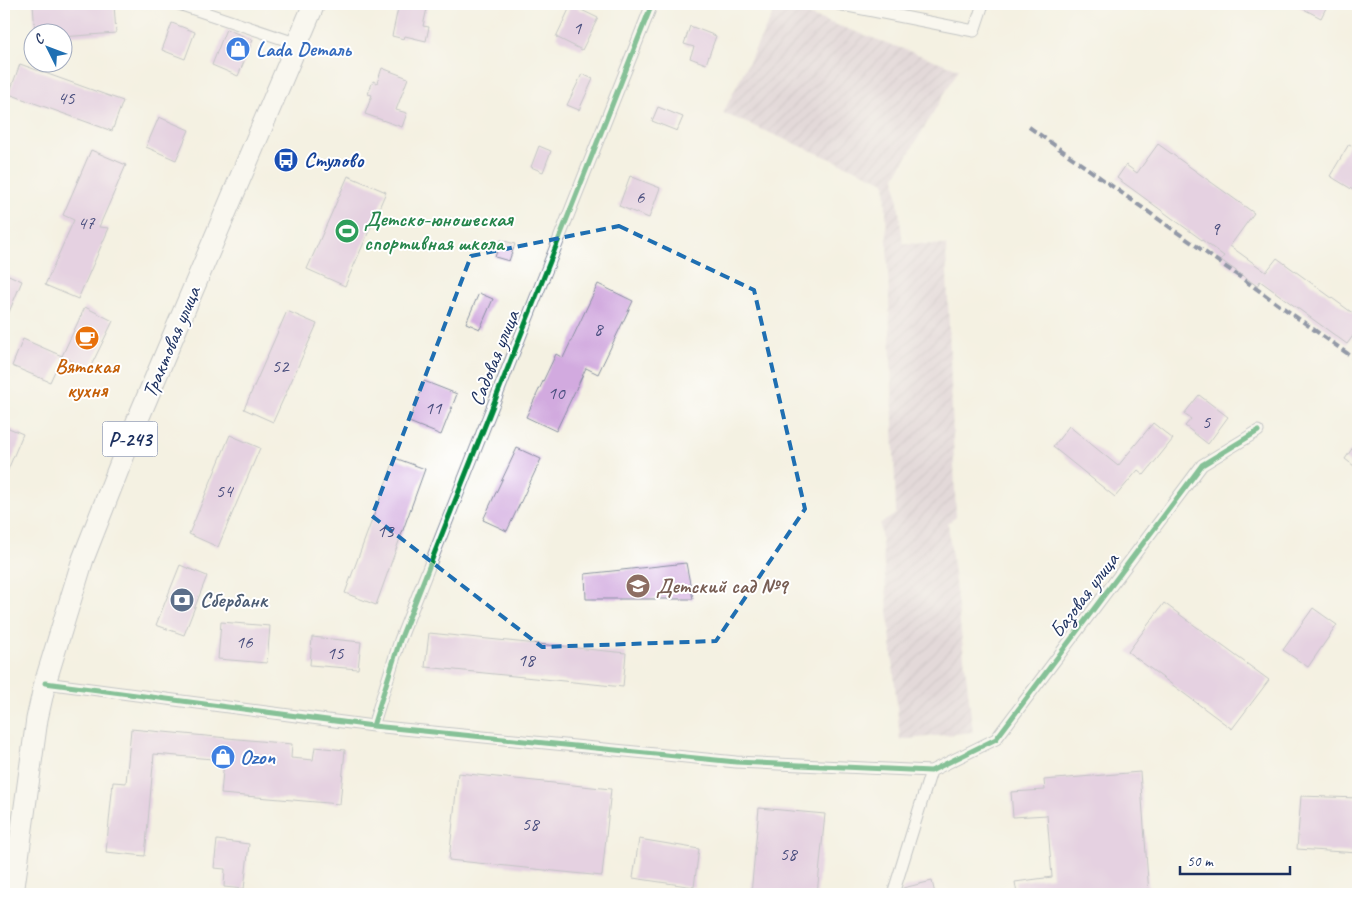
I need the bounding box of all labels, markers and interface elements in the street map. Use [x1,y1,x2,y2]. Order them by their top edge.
house number: 1 [573,16,583,40]
north arrow [22,22,72,72]
text: С [30,30,49,48]
shop icon: Lada Dеталь [225,36,251,62]
place label: Lada Dеталь [256,36,353,62]
house number: 45 [57,86,76,110]
bus stop icon: Стулово [273,147,299,173]
place label: Стулово [304,147,365,173]
house number: 6 [636,185,646,209]
place label: Детско-юношеская спортивная школа [364,206,514,256]
house number: 47 [77,211,96,235]
house number: 9 [1211,217,1221,241]
sports icon: Детско-юношеская спортивная школа [334,218,360,244]
street label: Трактовая улица [136,281,207,401]
street label: Садовая улица [463,305,526,410]
house number: 8 [594,317,605,341]
cafe icon: Вятская кухня [74,325,100,351]
place label: Вятская кухня [55,353,121,403]
house number: 52 [271,354,290,378]
house number: 10 [547,381,566,405]
house number: 11 [424,396,443,420]
house number: 5 [1202,410,1212,434]
road number: Р-243 [102,422,158,456]
house number: 54 [215,479,235,503]
house number: 13 [376,519,395,543]
street label: Базовая улица [1044,546,1126,643]
school or university icon: Детский сад №9 [625,573,651,599]
place label: Детский сад №9 [656,573,790,599]
bank icon: Сбербанк [169,587,195,613]
place label: Сбербанк [200,587,269,613]
house number: 16 [235,630,254,654]
house number: 15 [326,641,345,665]
house number: 18 [517,648,537,672]
shop icon: Ozon [210,744,236,770]
place label: Ozon [240,744,275,770]
house number: 58 [521,812,541,836]
house number: 58 [779,842,799,866]
scale bar [1180,843,1290,875]
text: 50 m [1187,852,1214,871]

